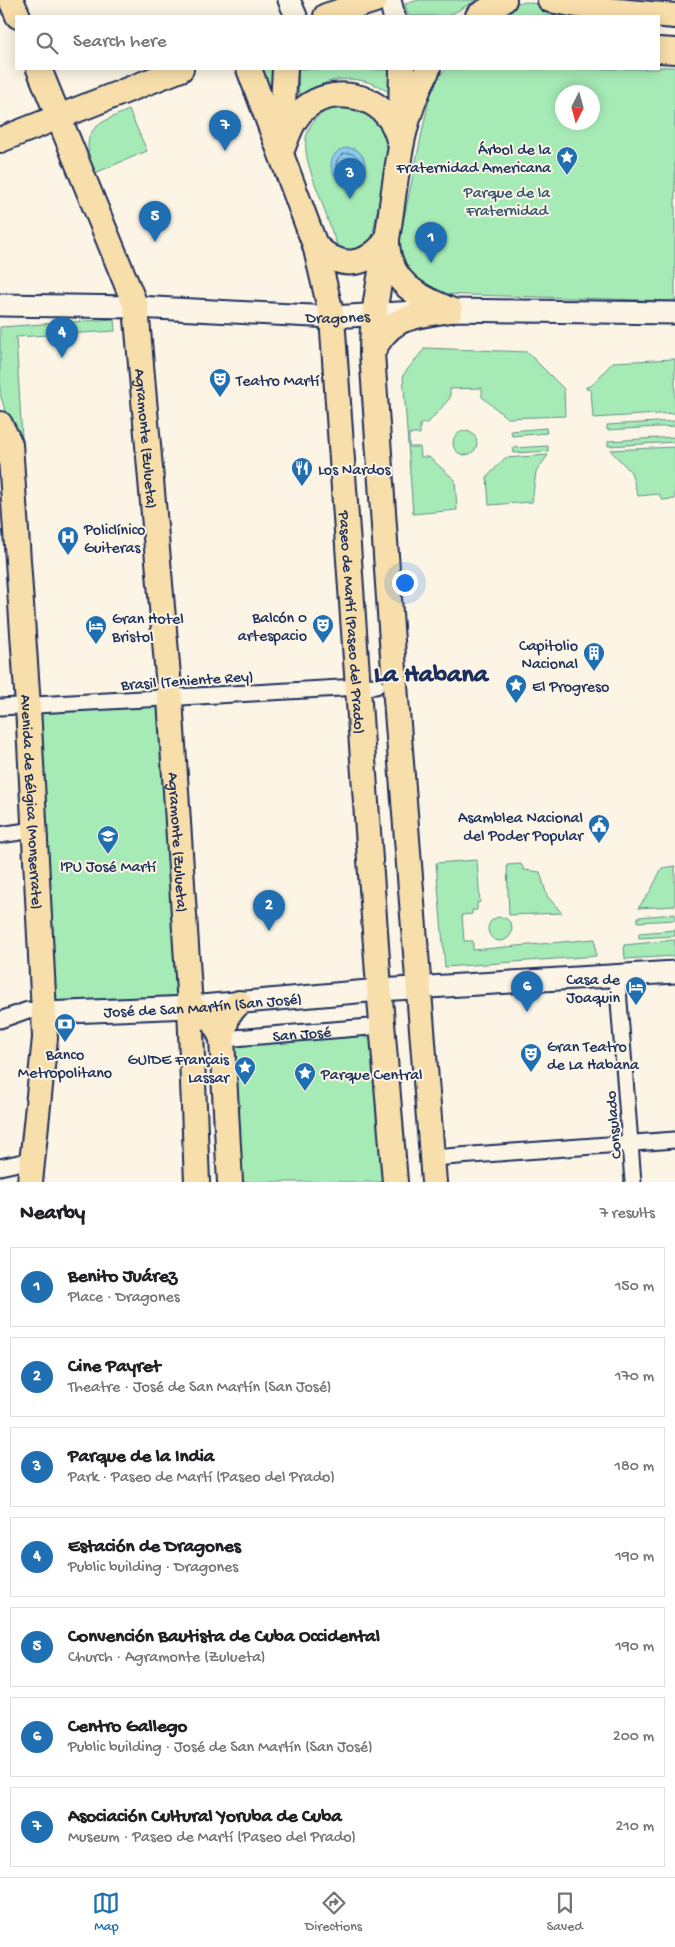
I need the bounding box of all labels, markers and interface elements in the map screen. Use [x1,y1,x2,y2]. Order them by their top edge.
search box [15,15,660,70]
icon: search [33,29,61,57]
text: Search here [73,31,167,54]
north arrow [555,85,600,130]
pin: 7 [209,110,241,151]
place label: Árbol de la Fraternidad Americana [395,141,552,179]
place icon: Árbol de la Fraternidad Americana [555,145,579,176]
pin: 3 [334,158,366,199]
park label: Parque de la Fraternidad [463,185,551,222]
pin: 5 [139,201,171,242]
pin: 1 [415,222,447,263]
street label: Dragones [304,309,372,330]
pin: 4 [46,317,78,358]
theatre icon: Teatro Martí [208,367,232,398]
street label: Agramonte (Zulueta) [128,368,159,510]
place label: Teatro Martí [235,373,320,392]
restaurant icon: Los Nardos [290,456,314,487]
place label: Los Nardos [318,462,392,481]
street label: Paseo de Martí (Paseo del Prado) [333,509,367,735]
place label: Policlínico Guiteras [83,522,145,559]
hospital icon: Policlínico Guiteras [56,525,80,556]
your location [392,570,418,596]
place label: Balcón 0 artespacio [238,610,307,647]
place label: Gran Hotel Bristol [111,611,184,648]
theatre icon: Balcón 0 artespacio [311,613,335,644]
hotel icon: Gran Hotel Bristol [84,614,108,645]
place label: Capitolio Nacional [519,638,578,675]
building icon: Capitolio Nacional [582,641,606,672]
district label: La Habana [374,661,490,692]
street label: Brasil (Teniente Rey) [119,668,254,697]
place icon: El Progreso [504,673,528,704]
place label: El Progreso [532,679,609,698]
street label: Avenida de Bélgica (Monserrate) [14,694,45,910]
street label: Agramonte (Zulueta) [162,772,190,913]
place label: Asamblea Nacional del Poder Popular [458,810,584,847]
public building icon: Asamblea Nacional del Poder Popular [587,813,611,844]
school or university icon: IPU José Martí [96,824,120,855]
place label: IPU José Martí [60,859,157,878]
pin: 2 [253,890,285,931]
pin: 6 [511,971,543,1012]
place label: Casa de Joaquin [566,972,621,1009]
hotel icon: Casa de Joaquin [624,975,648,1006]
street label: José de San Martín (San José) [103,991,303,1024]
bank icon: Banco Metropolitano [53,1012,77,1043]
street label: San José [272,1024,333,1048]
place label: Gran Teatro de La Habana [547,1039,640,1076]
theatre icon: Gran Teatro de La Habana [519,1042,543,1073]
place label: Banco Metropolitano [18,1047,112,1084]
place label: GUIDE Français Lassar [128,1052,230,1089]
place icon: GUIDE Français Lassar [233,1055,257,1086]
place icon: Parque Central [293,1061,317,1092]
place label: Parque Central [320,1067,423,1086]
street label: Consulado [603,1090,628,1159]
text: Nearby [20,1202,85,1227]
text: 7 results [600,1205,655,1224]
text: Benito Juárez [68,1266,177,1289]
text: 1 [34,1278,40,1297]
text: 150 m [615,1278,654,1297]
text: Place · Dragones [68,1289,180,1308]
text: Cine Payret [68,1356,160,1379]
text: 2 [33,1368,41,1387]
text: 170 m [615,1368,654,1387]
text: Theatre · José de San Martín (San José) [68,1379,332,1398]
text: Parque de la India [68,1446,214,1469]
text: 3 [33,1458,41,1477]
text: 180 m [615,1458,654,1477]
text: Park · Paseo de Martí (Paseo del Prado) [68,1469,335,1488]
text: Estación de Dragones [68,1536,241,1559]
text: 4 [33,1548,41,1567]
text: 190 m [615,1548,654,1567]
text: Public building · Dragones [68,1559,238,1578]
text: Convención Bautista de Cuba Occidental [68,1626,380,1649]
text: 5 [33,1638,41,1657]
text: 190 m [615,1638,654,1657]
text: Church · Agramonte (Zulueta) [68,1649,266,1668]
text: Centro Gallego [68,1716,187,1739]
text: 6 [33,1728,41,1747]
text: 200 m [613,1728,654,1747]
text: Public building · José de San Martín (San José) [68,1739,373,1758]
text: Asociación Cultural Yoruba de Cuba [68,1806,342,1829]
text: 7 [33,1818,41,1837]
text: 210 m [615,1818,654,1837]
text: Museum · Paseo de Martí (Paseo del Prado) [68,1829,356,1848]
tab: Map [92,1889,120,1936]
tab: Directions [305,1889,362,1936]
tab: Saved [547,1889,583,1936]

